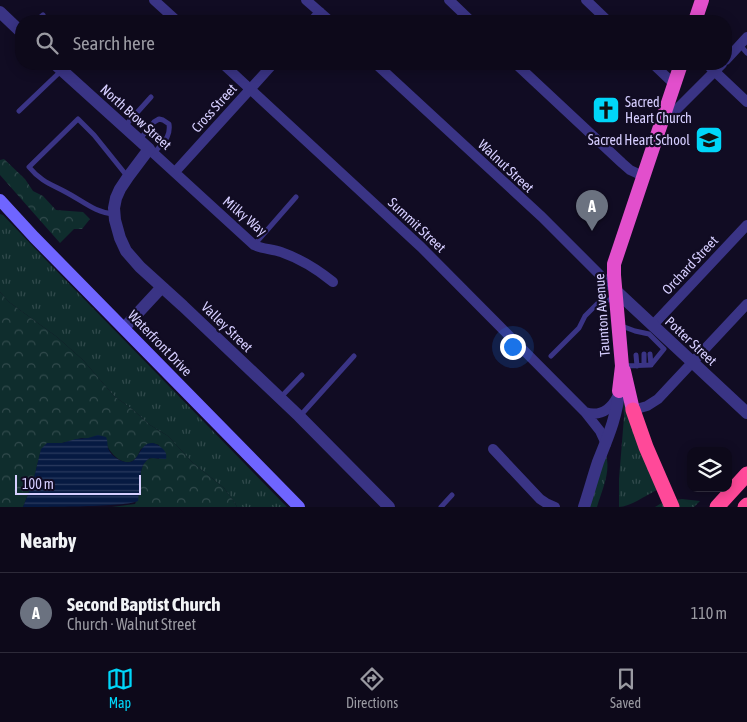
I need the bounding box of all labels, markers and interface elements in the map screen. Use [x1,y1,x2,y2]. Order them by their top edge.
search box [15,15,732,70]
icon: search [33,29,61,57]
text: Search here [73,32,155,54]
street label: North Brow Street [97,81,175,153]
street label: Cross Street [188,81,240,135]
place label: Sacred Heart Church [625,94,692,126]
church icon: Sacred Heart Church [591,95,621,125]
school or university icon: Sacred Heart School [694,125,724,155]
place label: Sacred Heart School [588,132,690,148]
street label: Walnut Street [475,136,537,196]
pin: A [576,190,608,231]
street label: Milky Way [220,193,270,239]
street label: Summit Street [385,194,449,256]
street label: Orchard Street [659,232,721,298]
street label: Taunton Avenue [591,273,613,357]
street label: Valley Street [198,299,256,355]
street label: Waterfront Drive [125,307,195,379]
street label: Potter Street [662,313,720,369]
your location [500,334,526,360]
map controls [687,447,732,492]
button: layers [687,447,732,492]
scale bar [15,472,141,495]
text: 100 m [22,476,54,492]
text: Nearby [20,528,76,552]
text: Second Baptist Church [67,593,221,615]
text: A [32,604,40,622]
text: 110 m [691,604,727,622]
text: Church · Walnut Street [67,615,196,633]
tab: Map [106,665,134,711]
tab: Directions [346,665,398,711]
tab: Saved [610,665,641,711]

